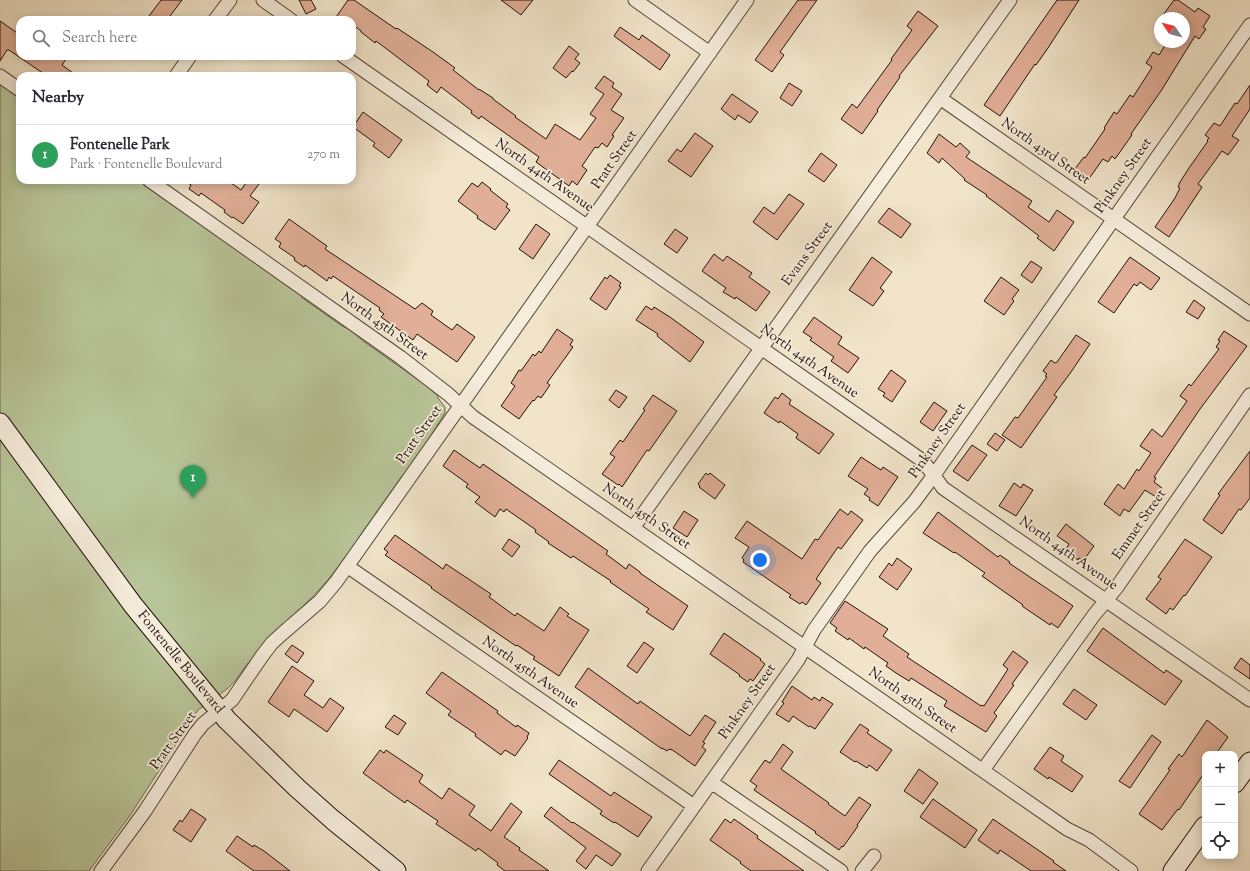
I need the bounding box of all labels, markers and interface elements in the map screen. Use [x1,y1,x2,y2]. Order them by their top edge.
north arrow [1154,12,1190,48]
search box [16,16,356,60]
icon: search [30,27,52,49]
text: Search here [62,28,137,49]
text: Nearby [32,86,84,110]
street label: North 43rd Street [996,114,1094,190]
street label: Pratt Street [587,126,643,194]
street label: North 44th Avenue [490,134,598,218]
street label: Pinkney Street [1091,134,1158,218]
text: Fontenelle Park [70,135,170,156]
text: 1 [43,146,47,164]
text: 270 m [307,146,340,164]
text: Park · Fontenelle Boulevard [70,156,222,174]
street label: Evans Street [778,218,838,290]
street label: North 45th Street [336,288,432,366]
street label: North 44th Avenue [755,320,863,404]
street label: Pinkney Street [905,399,972,483]
street label: Pratt Street [392,401,448,469]
pin: 1 [180,465,206,498]
street label: North 45th Street [598,479,694,555]
street label: Emmet Street [1108,486,1172,564]
street label: North 44th Avenue [1014,512,1122,596]
your location [750,550,770,570]
street label: Fontenelle Boulevard [132,607,228,719]
street label: North 45th Avenue [477,632,583,714]
street label: Pinkney Street [715,660,782,744]
street label: North 45th Street [864,663,960,739]
street label: Pratt Street [146,707,202,774]
map controls [1202,751,1238,859]
button: + [1202,751,1238,787]
button: − [1202,787,1238,823]
button: locate [1202,823,1238,859]

